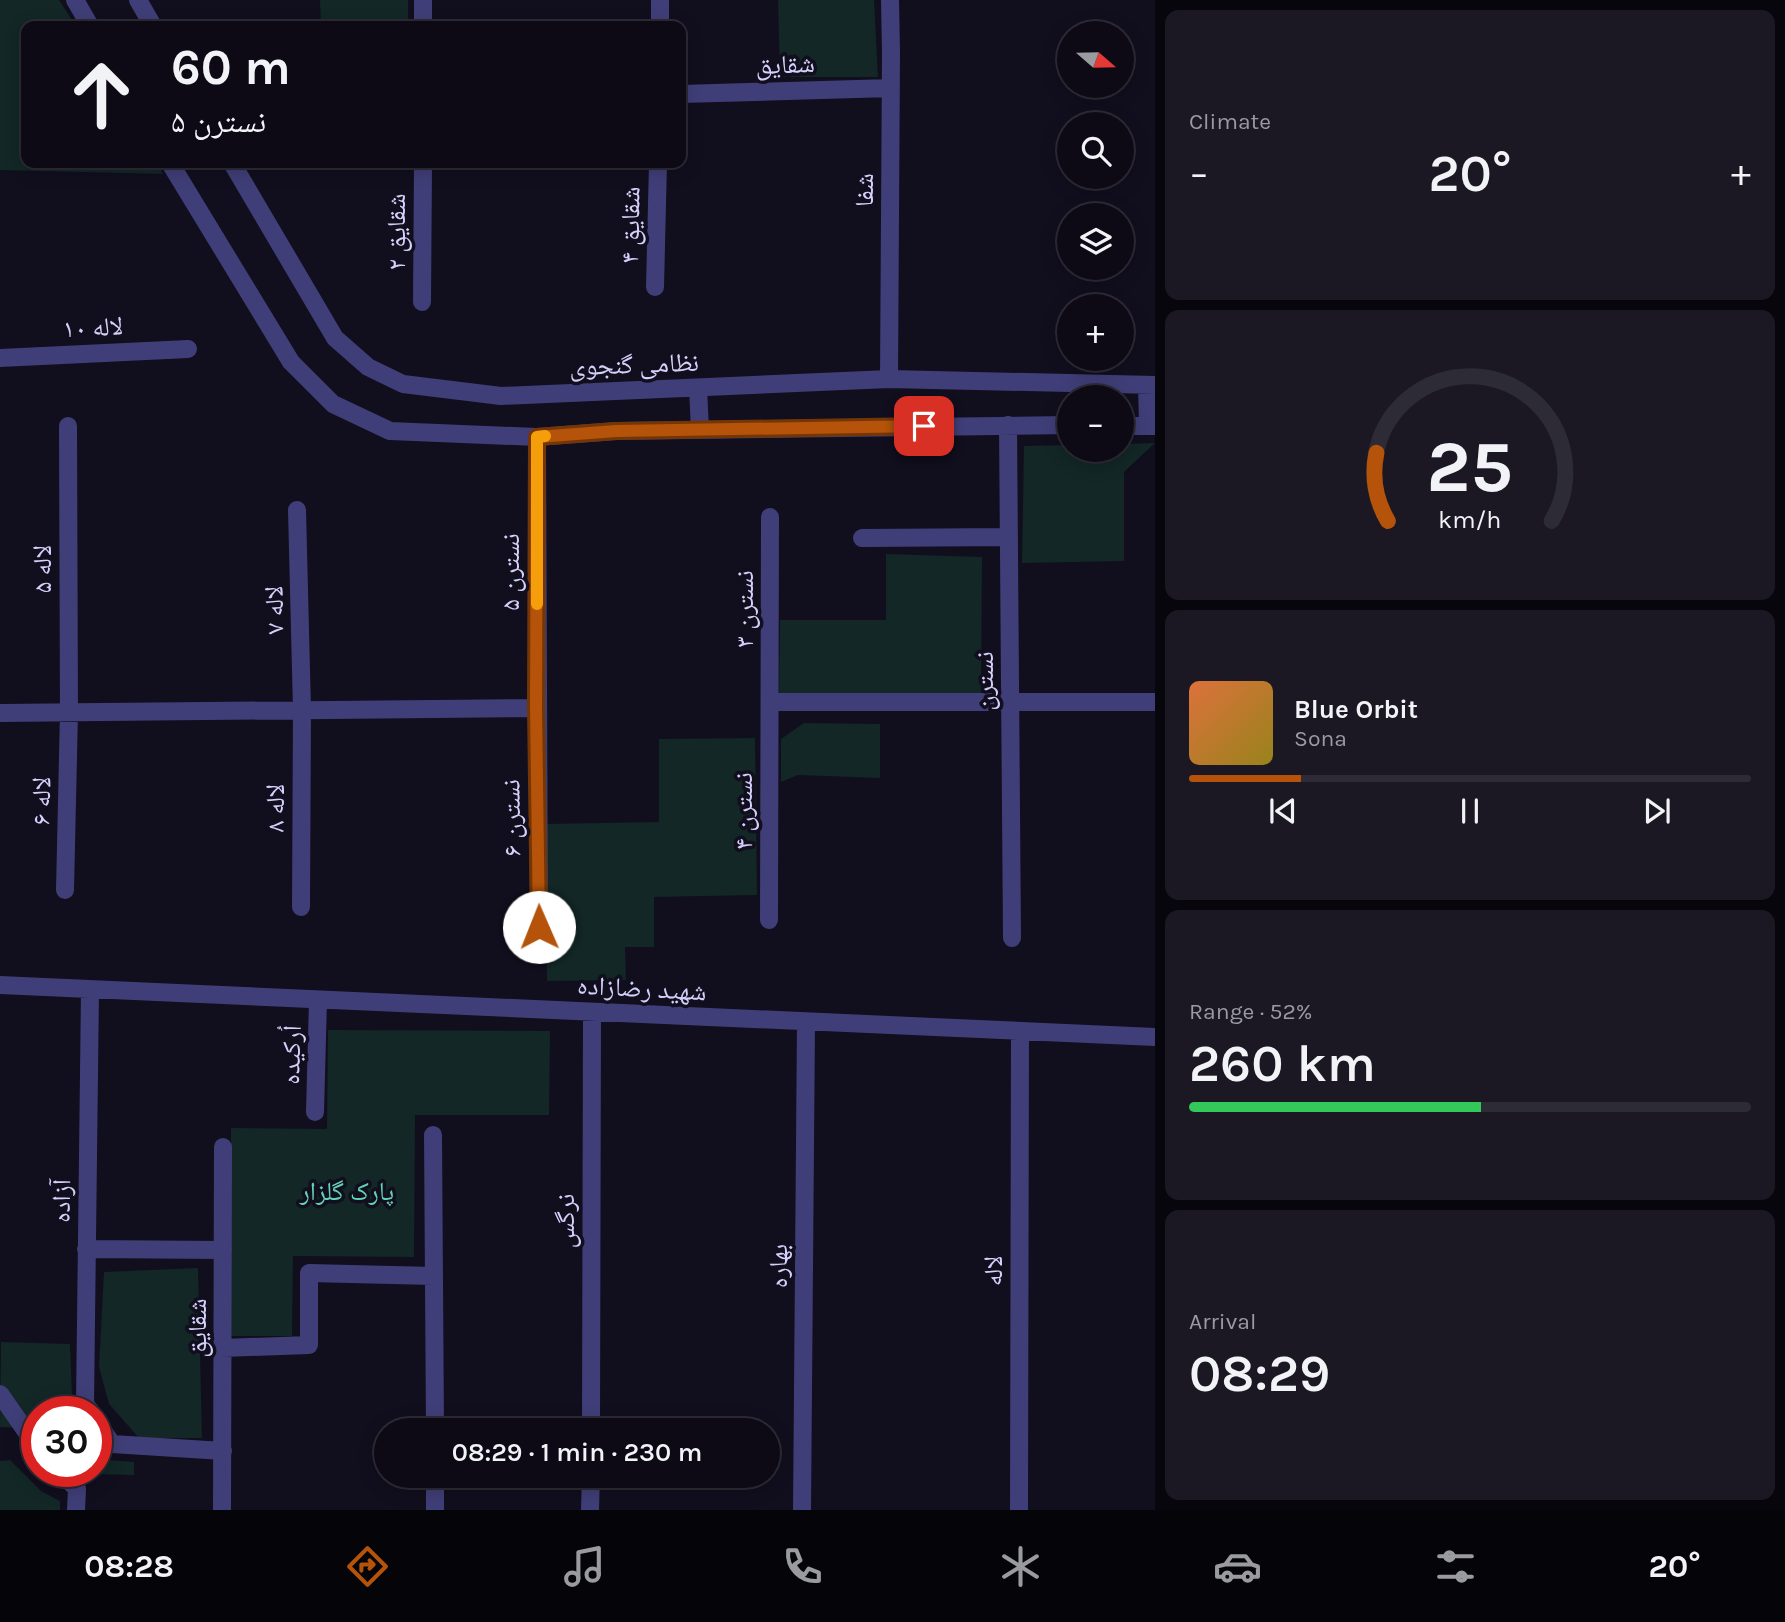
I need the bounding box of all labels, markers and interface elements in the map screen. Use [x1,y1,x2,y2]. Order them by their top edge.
north arrow [1057,21,1134,98]
map controls [1057,21,1134,462]
text: 60 m [171,39,291,96]
street label: شقایق [755,48,815,81]
icon: ahead [56,49,147,140]
text: نسترن ۵ [171,103,266,140]
text: Climate [1189,108,1271,135]
button: search [1057,112,1134,189]
text: 20° [1429,143,1511,204]
text: − [1189,151,1209,196]
text: + [1731,151,1751,196]
street label: شفا [849,173,880,207]
street label: شقایق ۴ [614,186,647,264]
street label: شقایق ۲ [381,193,412,271]
button: layers [1057,203,1134,280]
button: + [1057,294,1134,371]
street label: لاله ۱۰ [62,310,124,345]
street label: نظامی گنجوی [569,347,699,382]
button: − [1057,385,1134,462]
pin [894,396,954,456]
icon: arrive [905,407,943,445]
text: 25 [1427,424,1513,509]
text: km/h [1438,505,1502,534]
street label: نسترن ۵ [495,533,526,611]
street label: لاله ۵ [27,545,58,593]
street label: نسترن ۳ [729,570,760,648]
street label: لاله ۷ [259,585,290,635]
street label: نسترن [969,651,1000,711]
text: Blue Orbit [1294,694,1418,725]
text: Sona [1294,725,1347,752]
street label: نسترن ۴ [728,772,759,850]
street label: لاله ۶ [26,776,57,826]
street label: نسترن ۶ [495,779,528,857]
street label: لاله ۸ [260,784,291,832]
icon: previous [1264,792,1302,830]
icon: pause [1451,792,1489,830]
icon: next [1638,792,1676,830]
position arrow [502,890,576,964]
street label: شهید رضازاده [576,970,707,1007]
text: Range · 52% [1189,998,1312,1025]
street label: اُرکیده [275,1025,308,1085]
text: 260 km [1189,1033,1376,1094]
park label: پارک گلزار [299,1176,394,1207]
street label: آزاده [46,1177,77,1223]
street label: نرگس [550,1194,581,1248]
street label: بهاره [763,1244,794,1288]
street label: لاله [978,1256,1009,1286]
street label: شقایق [182,1298,213,1358]
text: Arrival [1189,1308,1256,1335]
text: 08:29 [1189,1343,1330,1404]
speed limit sign: 30 [21,1396,112,1487]
text: 08:29 · 1 min · 230 m [452,1437,702,1468]
icon: directions [343,1542,392,1591]
icon: music [560,1542,609,1591]
icon: phone [778,1542,827,1591]
icon: climate [996,1542,1045,1591]
icon: car [1213,1542,1262,1591]
icon: filters [1431,1542,1480,1591]
text: 08:28 [84,1548,174,1585]
text: 20° [1649,1548,1701,1585]

